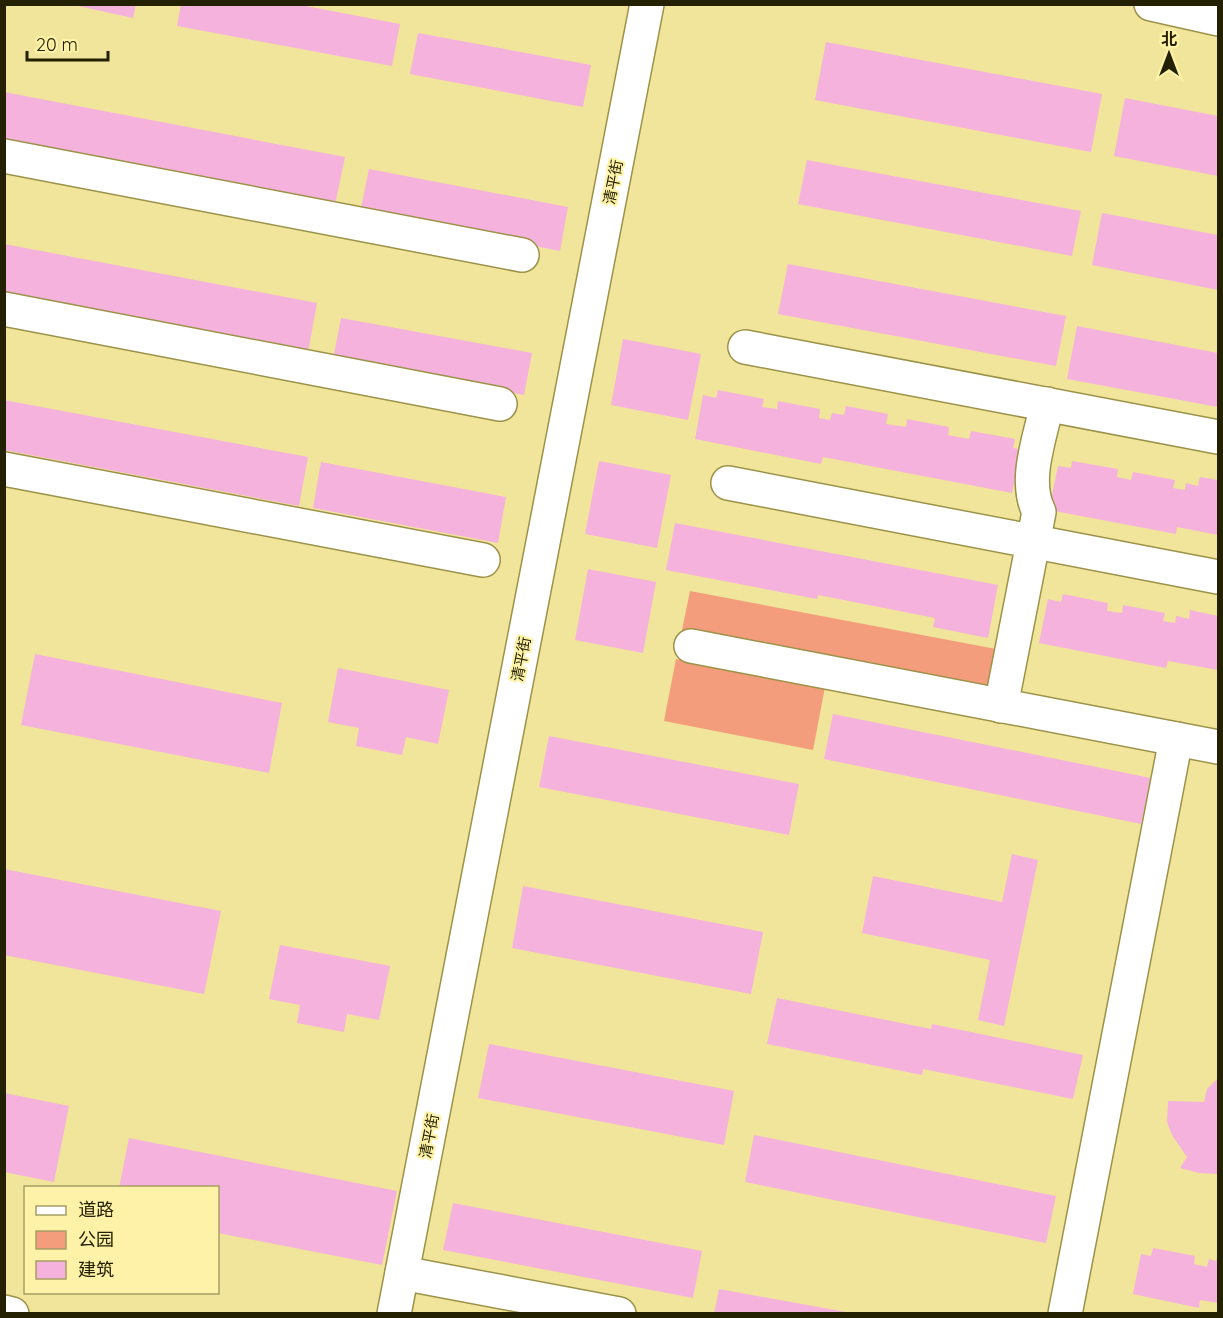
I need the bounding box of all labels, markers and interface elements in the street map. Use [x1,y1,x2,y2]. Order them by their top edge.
scale bar [27,24,108,62]
north arrow [1139,24,1199,84]
text: 北 [1161,29,1177,49]
text: 20 m [36,33,78,56]
street label: 清平街 [599,158,627,206]
street label: 清平街 [507,635,535,683]
street label: 清平街 [415,1112,443,1160]
legend [24,1186,219,1294]
text: 道路 [78,1198,114,1221]
text: 公园 [78,1228,114,1251]
text: 建筑 [78,1258,114,1281]

